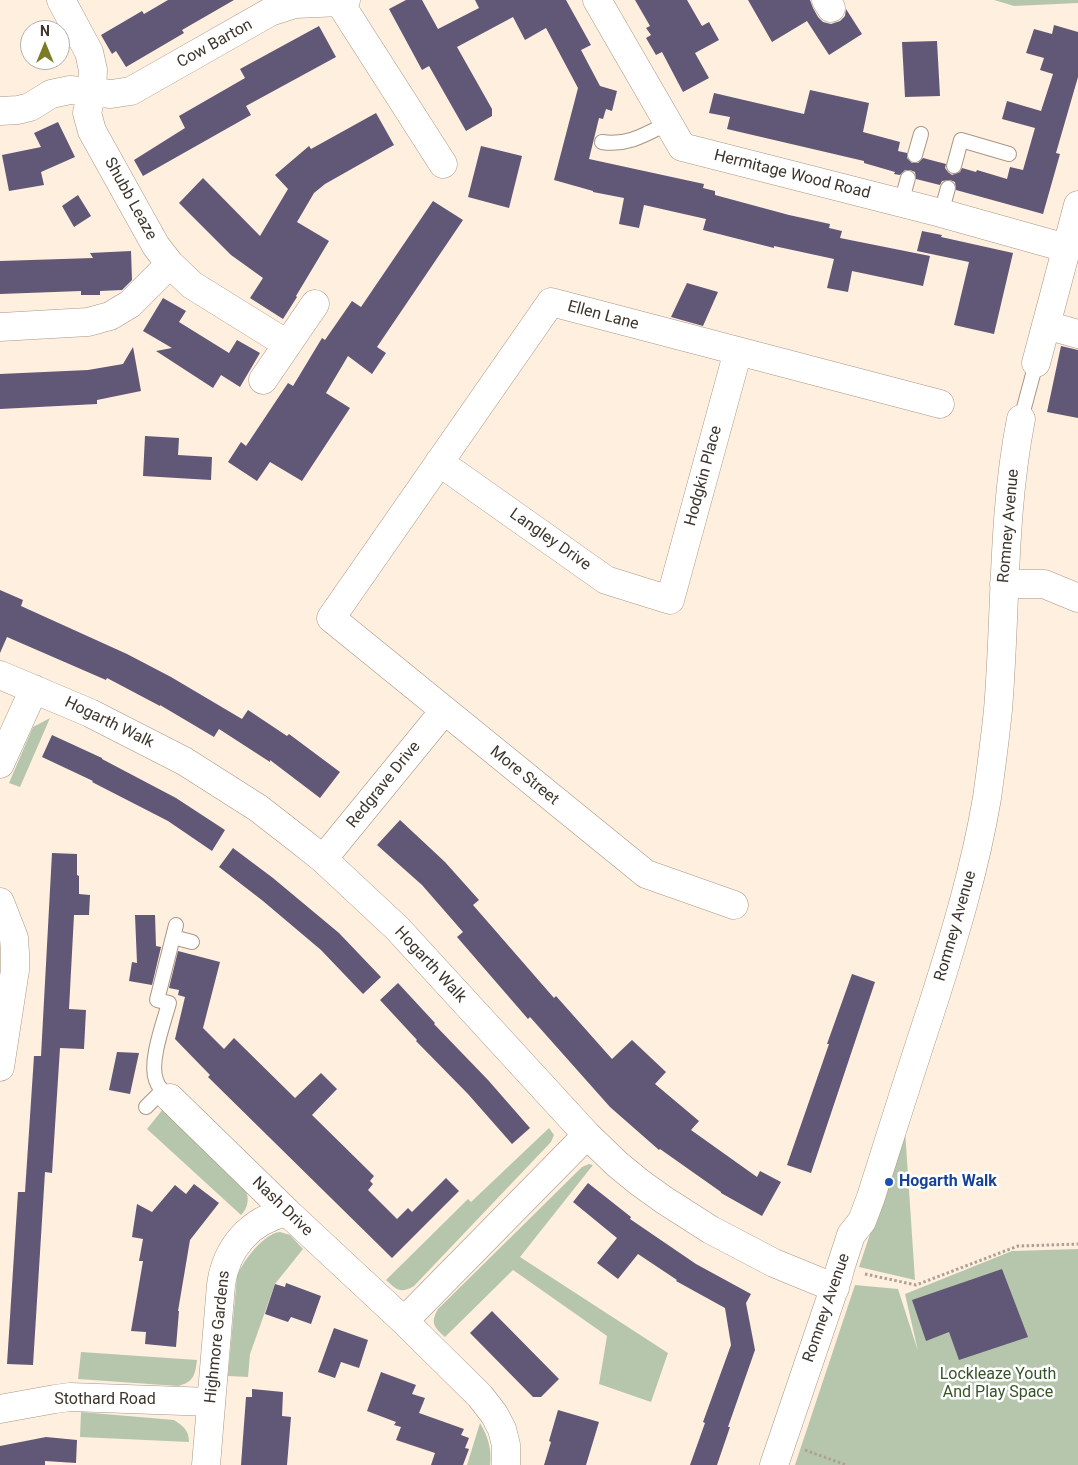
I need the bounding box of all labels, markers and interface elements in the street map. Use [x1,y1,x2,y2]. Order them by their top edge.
street label: Cow Barton [174,15,256,73]
north arrow [20,20,70,70]
text: N [40,23,50,39]
street label: Hermitage Wood Road [712,146,872,204]
street label: Shubb Leaze [100,154,160,244]
street label: Ellen Lane [565,297,641,335]
street label: Hodgkin Place [681,424,727,528]
street label: Romney Avenue [994,468,1024,584]
street label: Langley Drive [506,505,594,575]
street label: Hogarth Walk [61,693,157,753]
street label: Redgrave Drive [343,738,425,832]
street label: More Street [486,742,562,810]
street label: Romney Avenue [931,869,981,983]
street label: Hogarth Walk [390,923,470,1007]
place label: Hogarth Walk [899,1172,997,1192]
street label: Nash Drive [248,1173,316,1241]
marker: Hogarth Walk [883,1176,895,1188]
street label: Romney Avenue [799,1251,855,1365]
street label: Highmore Gardens [201,1270,235,1404]
park label: Lockleaze Youth And Play Space [940,1365,1056,1403]
street label: Stothard Road [54,1390,156,1410]

